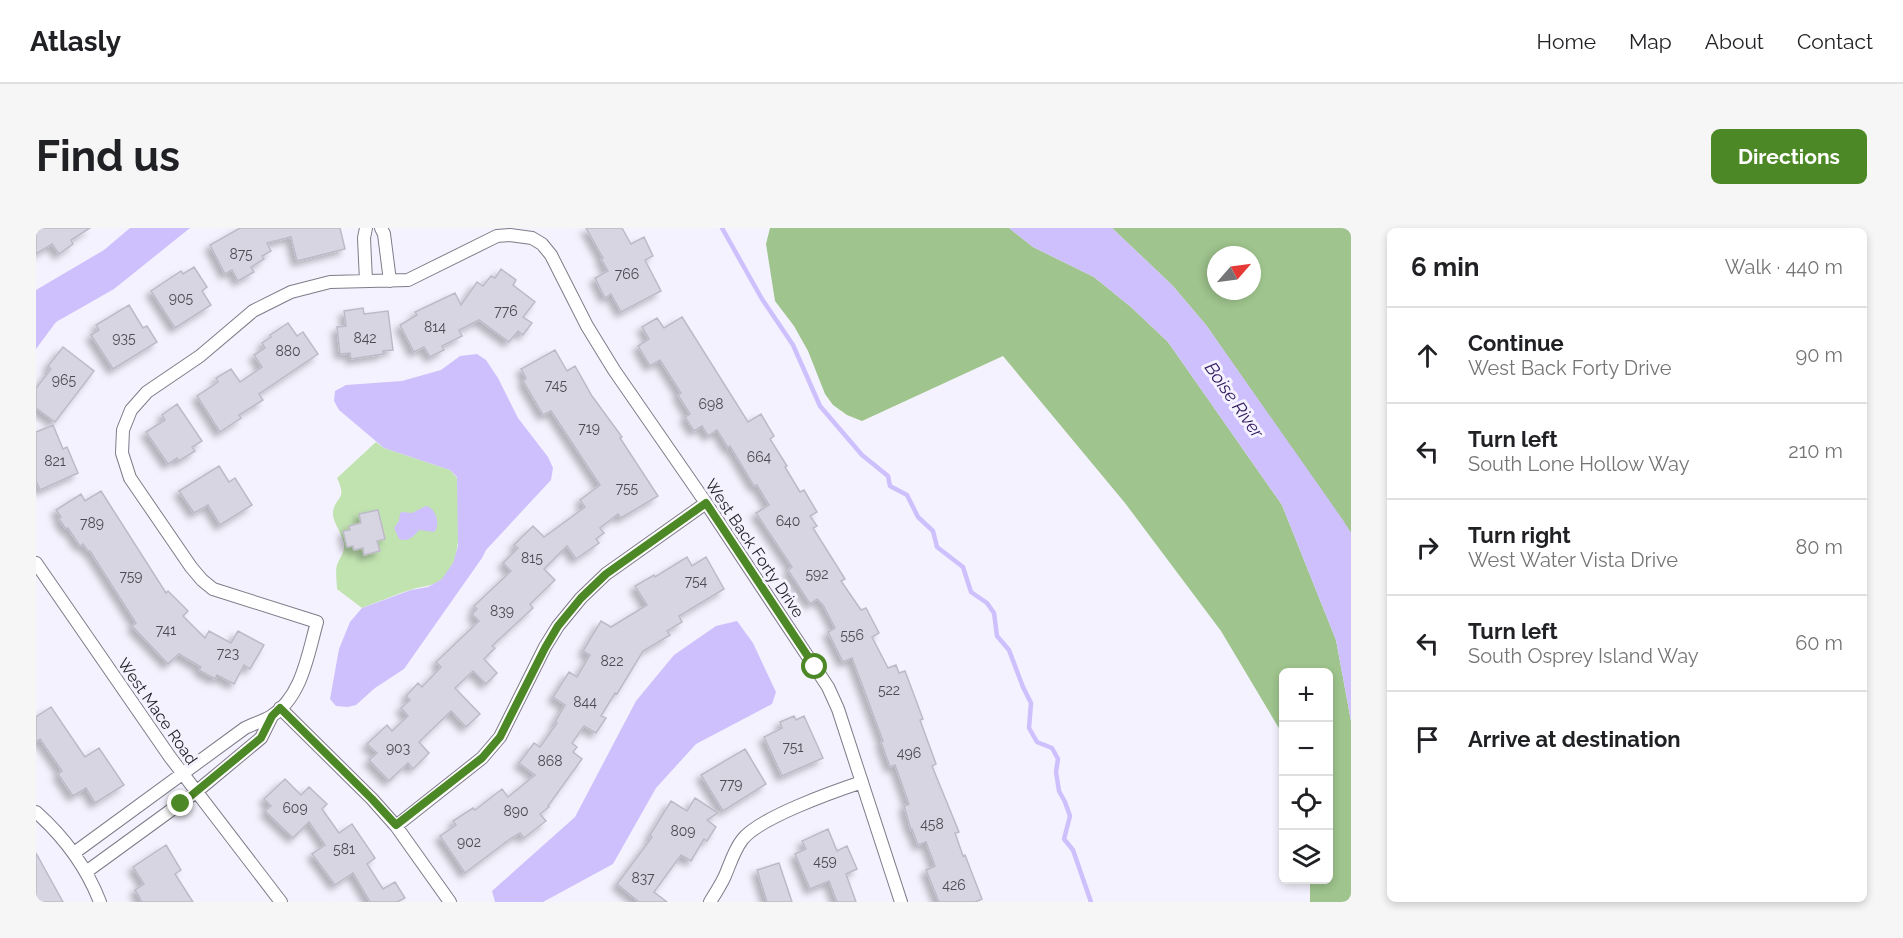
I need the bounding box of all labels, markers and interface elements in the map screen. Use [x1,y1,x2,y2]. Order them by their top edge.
text: Atlasly [30,25,121,58]
text: Home [1537,29,1596,54]
text: Map [1629,29,1672,54]
text: About [1705,29,1764,54]
text: Contact [1797,29,1873,54]
button: Directions [1711,129,1867,184]
text: Find us [36,132,180,181]
house number: 875 [229,246,253,262]
north arrow [1207,246,1261,300]
text: 6 min [1411,252,1480,282]
text: Walk · 440 m [1725,255,1843,279]
house number: 766 [615,266,639,282]
house number: 905 [169,290,194,306]
house number: 776 [494,303,518,319]
house number: 814 [424,319,446,335]
house number: 935 [112,330,136,346]
house number: 842 [353,330,377,346]
text: Continue [1468,330,1564,356]
icon: ahead [1411,339,1444,372]
house number: 880 [275,343,301,359]
text: 90 m [1796,343,1843,367]
text: West Back Forty Drive [1468,356,1672,380]
water label: Boise River [1201,358,1269,442]
house number: 965 [52,372,77,388]
house number: 745 [545,377,567,393]
house number: 698 [699,396,723,412]
house number: 719 [578,420,600,436]
text: Turn left [1468,426,1558,452]
icon: left [1411,435,1444,468]
text: 210 m [1788,439,1843,463]
house number: 664 [747,449,772,465]
text: South Lone Hollow Way [1468,452,1690,476]
house number: 821 [44,453,66,469]
street label: West Back Forty Drive [701,475,808,621]
house number: 755 [616,480,639,496]
house number: 640 [776,513,800,529]
house number: 789 [80,515,104,531]
text: Turn right [1468,522,1571,548]
icon: right [1411,531,1444,564]
text: 80 m [1795,535,1843,559]
text: West Water Vista Drive [1468,548,1678,572]
house number: 815 [521,550,543,566]
house number: 592 [805,566,829,582]
house number: 759 [119,568,143,584]
house number: 754 [685,573,708,589]
house number: 839 [490,603,514,619]
text: Turn left [1468,618,1558,644]
house number: 741 [156,622,176,638]
house number: 556 [840,627,864,643]
icon: left [1411,627,1444,660]
text: 60 m [1795,631,1843,655]
text: South Osprey Island Way [1468,644,1699,668]
house number: 723 [217,645,239,661]
house number: 822 [601,653,623,669]
route start [801,653,827,679]
street label: West Mace Road [114,654,201,768]
map controls [1279,668,1333,884]
button: + [1279,668,1333,722]
house number: 522 [878,682,900,698]
house number: 844 [573,694,597,710]
button: − [1279,722,1333,776]
icon: arrive [1411,723,1444,756]
text: Arrive at destination [1468,726,1681,752]
house number: 751 [783,739,803,755]
house number: 903 [386,740,410,756]
house number: 496 [897,745,921,761]
house number: 868 [537,753,563,769]
house number: 779 [719,776,743,792]
button: locate [1279,776,1333,830]
route end [167,790,193,816]
house number: 609 [282,800,308,816]
house number: 890 [503,803,529,819]
house number: 458 [920,816,944,832]
house number: 809 [670,823,696,839]
button: layers [1279,830,1333,884]
house number: 902 [457,834,481,850]
house number: 581 [333,841,355,857]
house number: 459 [813,853,837,869]
house number: 837 [631,870,655,886]
house number: 426 [942,877,966,893]

